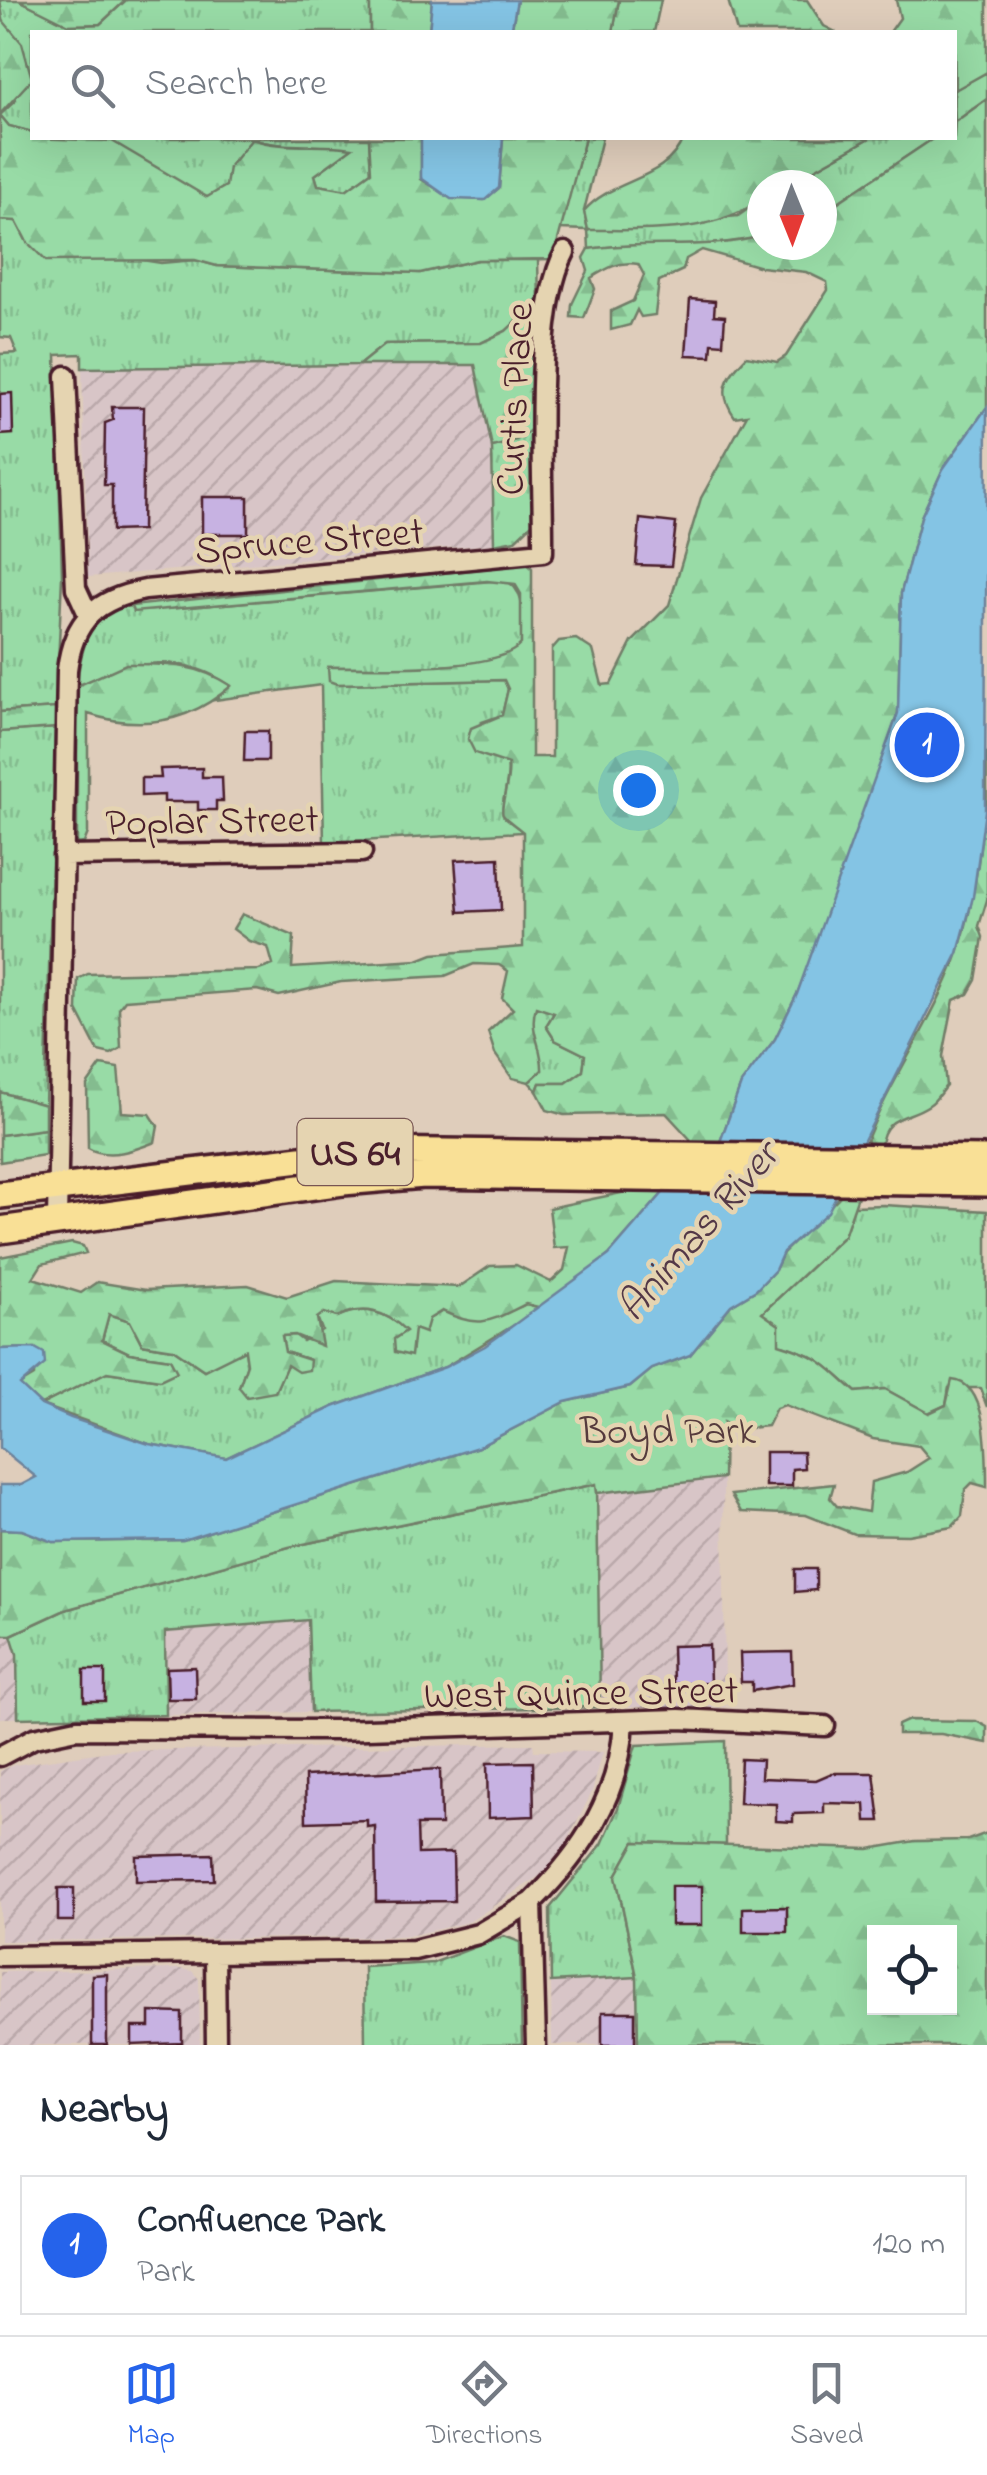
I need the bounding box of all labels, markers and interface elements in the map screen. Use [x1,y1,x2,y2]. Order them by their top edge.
search box [30,30,957,140]
text: Search here [145,57,327,113]
icon: search [65,58,120,113]
north arrow [747,170,837,260]
street label: Curtis Place [483,301,552,497]
street label: Spruce Street [193,504,426,583]
pin: 1 [894,708,960,782]
your location [613,765,664,816]
street label: Poplar Street [105,792,319,855]
road number: US 64 [298,1119,412,1185]
water label: Animas River [604,1126,798,1337]
park label: Boyd Park [579,1404,756,1463]
street label: West Quince Street [423,1663,739,1728]
map controls [867,1925,957,2015]
button: locate [867,1925,957,2015]
text: Nearby [40,2080,168,2141]
text: Confluence Park [137,2194,385,2250]
text: 1 [69,2222,80,2269]
text: 120 m [872,2222,945,2269]
text: Park [137,2250,195,2297]
tab: Map [124,2356,179,2457]
tab: Directions [426,2356,543,2457]
tab: Saved [790,2356,863,2457]

